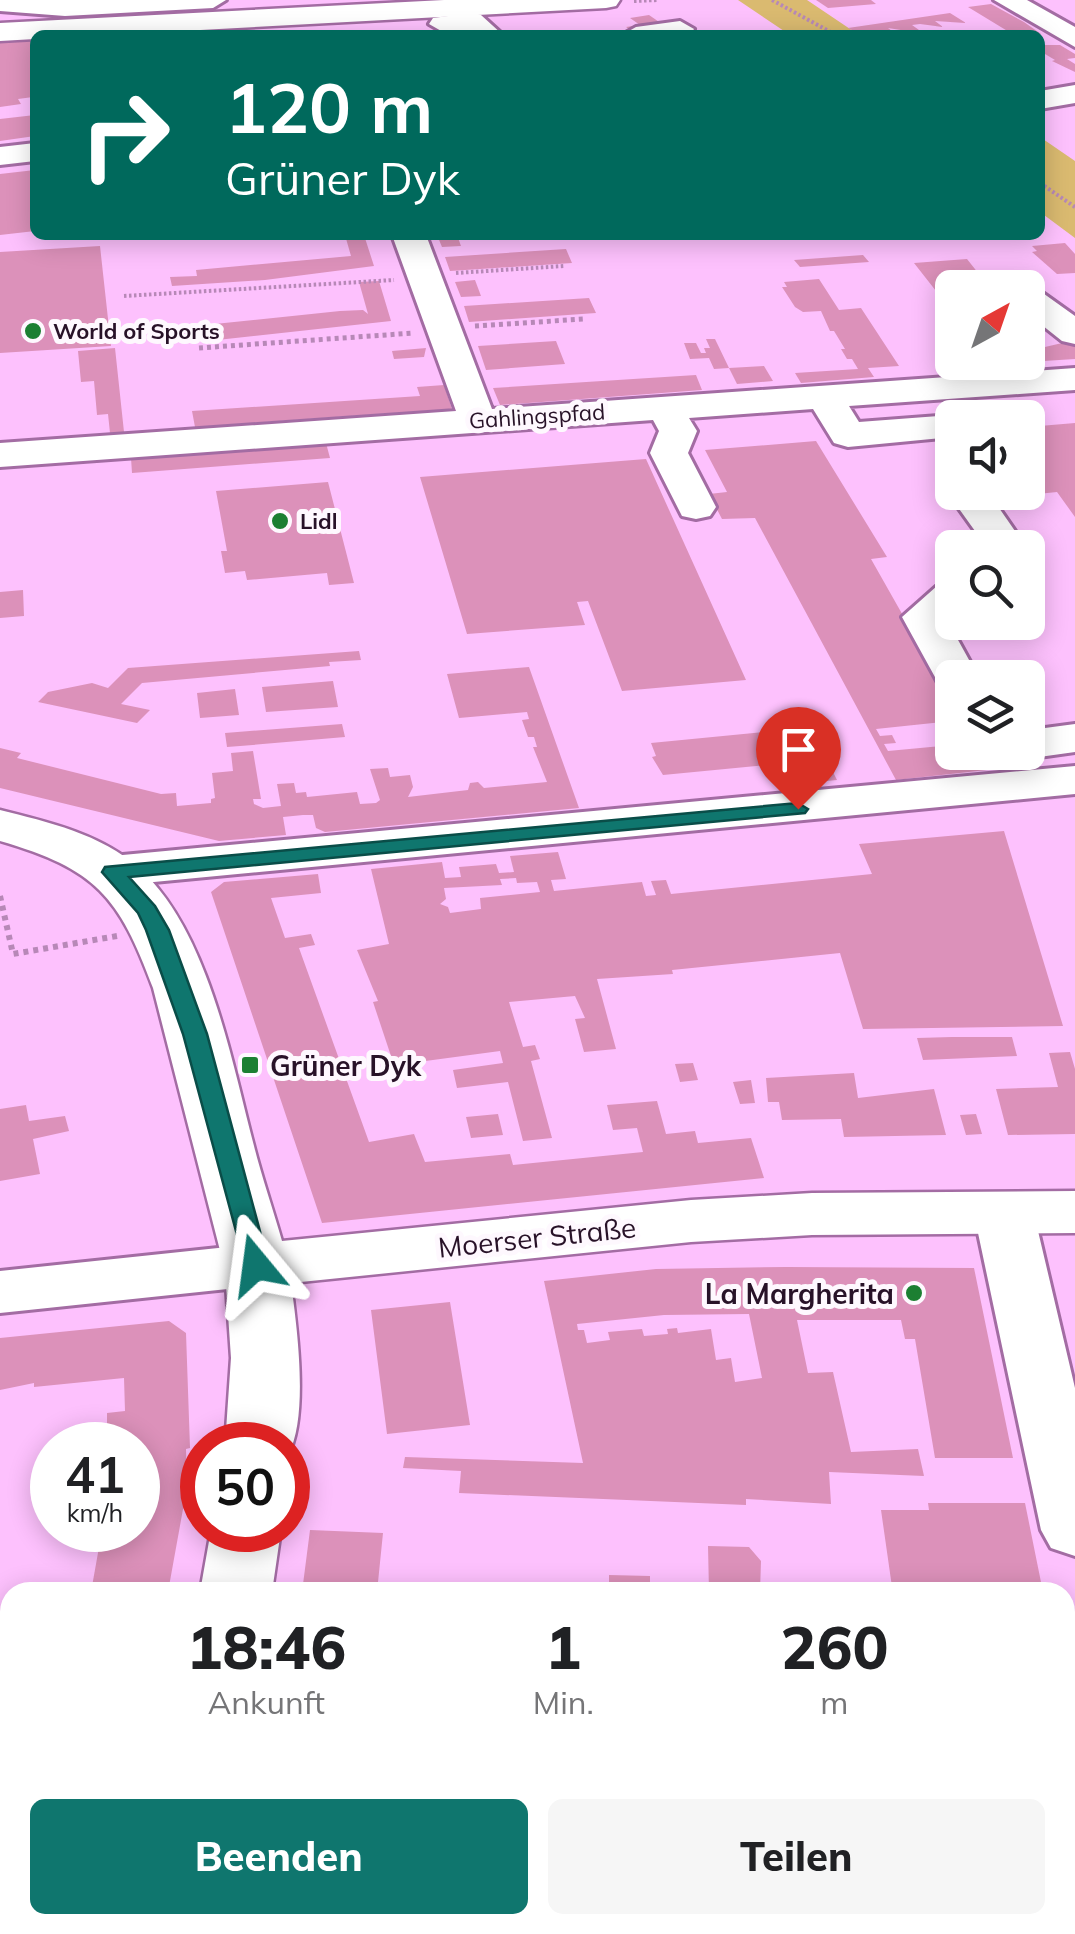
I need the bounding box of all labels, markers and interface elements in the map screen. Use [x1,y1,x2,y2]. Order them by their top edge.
text: 120 m [225,63,433,151]
icon: right [60,70,190,200]
text: Grüner Dyk [225,150,460,206]
north arrow [935,270,1045,380]
map controls [935,270,1045,770]
place label: World of Sports [53,317,220,345]
marker: World of Sports [22,320,44,342]
street label: Gahlingspfad [468,397,606,435]
button: sound [935,400,1045,510]
place label: Lidl [300,507,337,535]
marker: Lidl [269,510,291,532]
button: search [935,530,1045,640]
button: layers [935,660,1045,770]
pin [756,707,841,810]
icon: arrive [771,722,826,777]
place label: Grüner Dyk [270,1048,422,1083]
marker: Grüner Dyk [239,1054,261,1076]
street label: Moerser Straße [436,1209,638,1265]
position arrow [204,1213,308,1317]
place label: La Margherita [705,1276,894,1311]
marker: La Margherita [903,1282,925,1304]
speed limit sign: 50 [180,1422,310,1552]
text: 41 [65,1443,125,1506]
text: km/h [67,1497,123,1528]
text: 18:46 [187,1609,346,1684]
text: 1 [545,1609,581,1684]
text: 260 [780,1609,888,1684]
text: Ankunft [208,1682,325,1722]
text: Min. [533,1682,594,1722]
text: m [820,1682,848,1722]
button: Beenden [30,1799,528,1914]
button: Teilen [548,1799,1045,1914]

